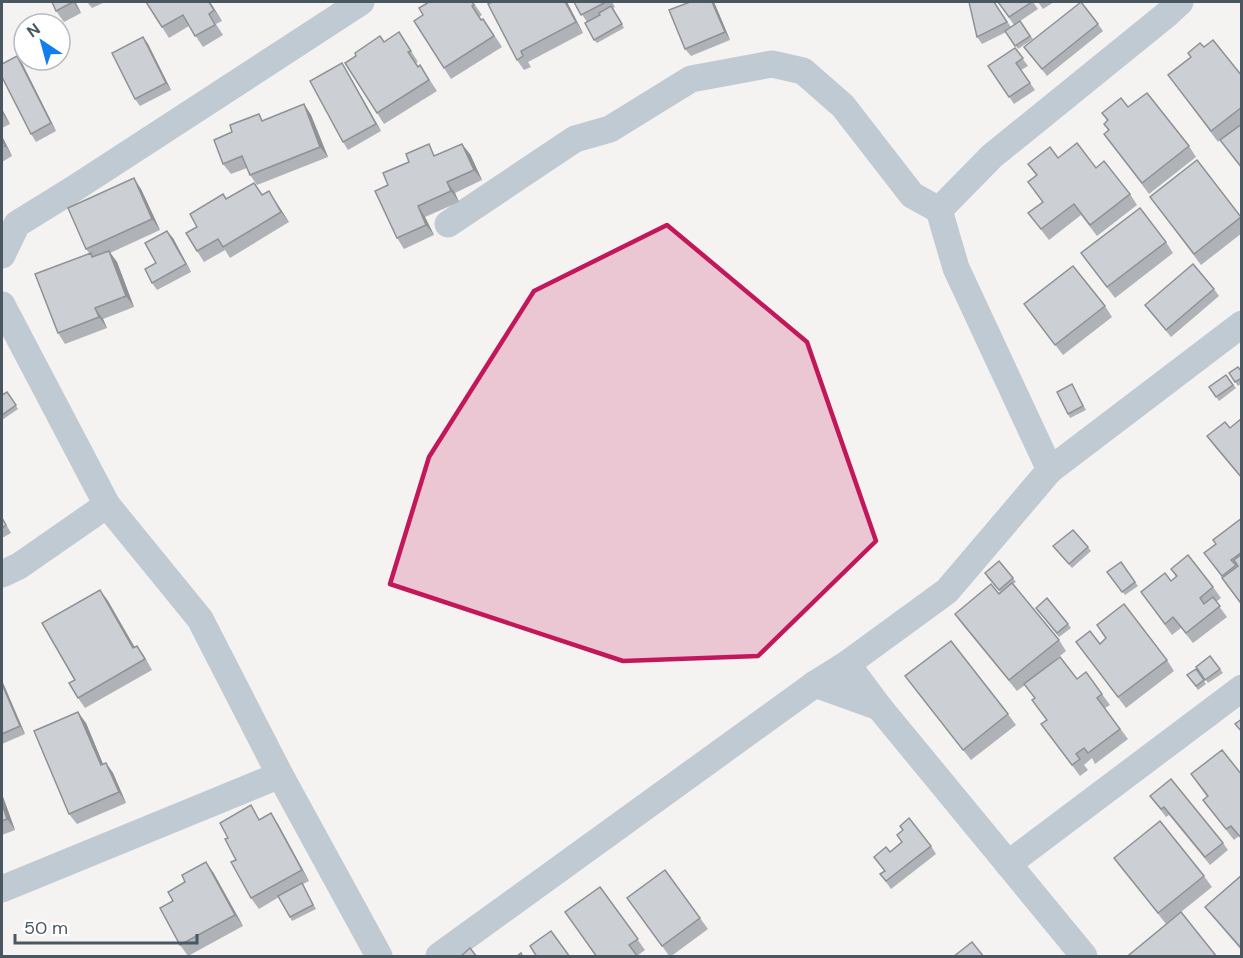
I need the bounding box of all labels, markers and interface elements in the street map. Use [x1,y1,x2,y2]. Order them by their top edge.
north arrow [12,12,72,72]
text: N [23,18,44,42]
scale bar [15,907,196,945]
text: 50 m [24,916,68,940]

